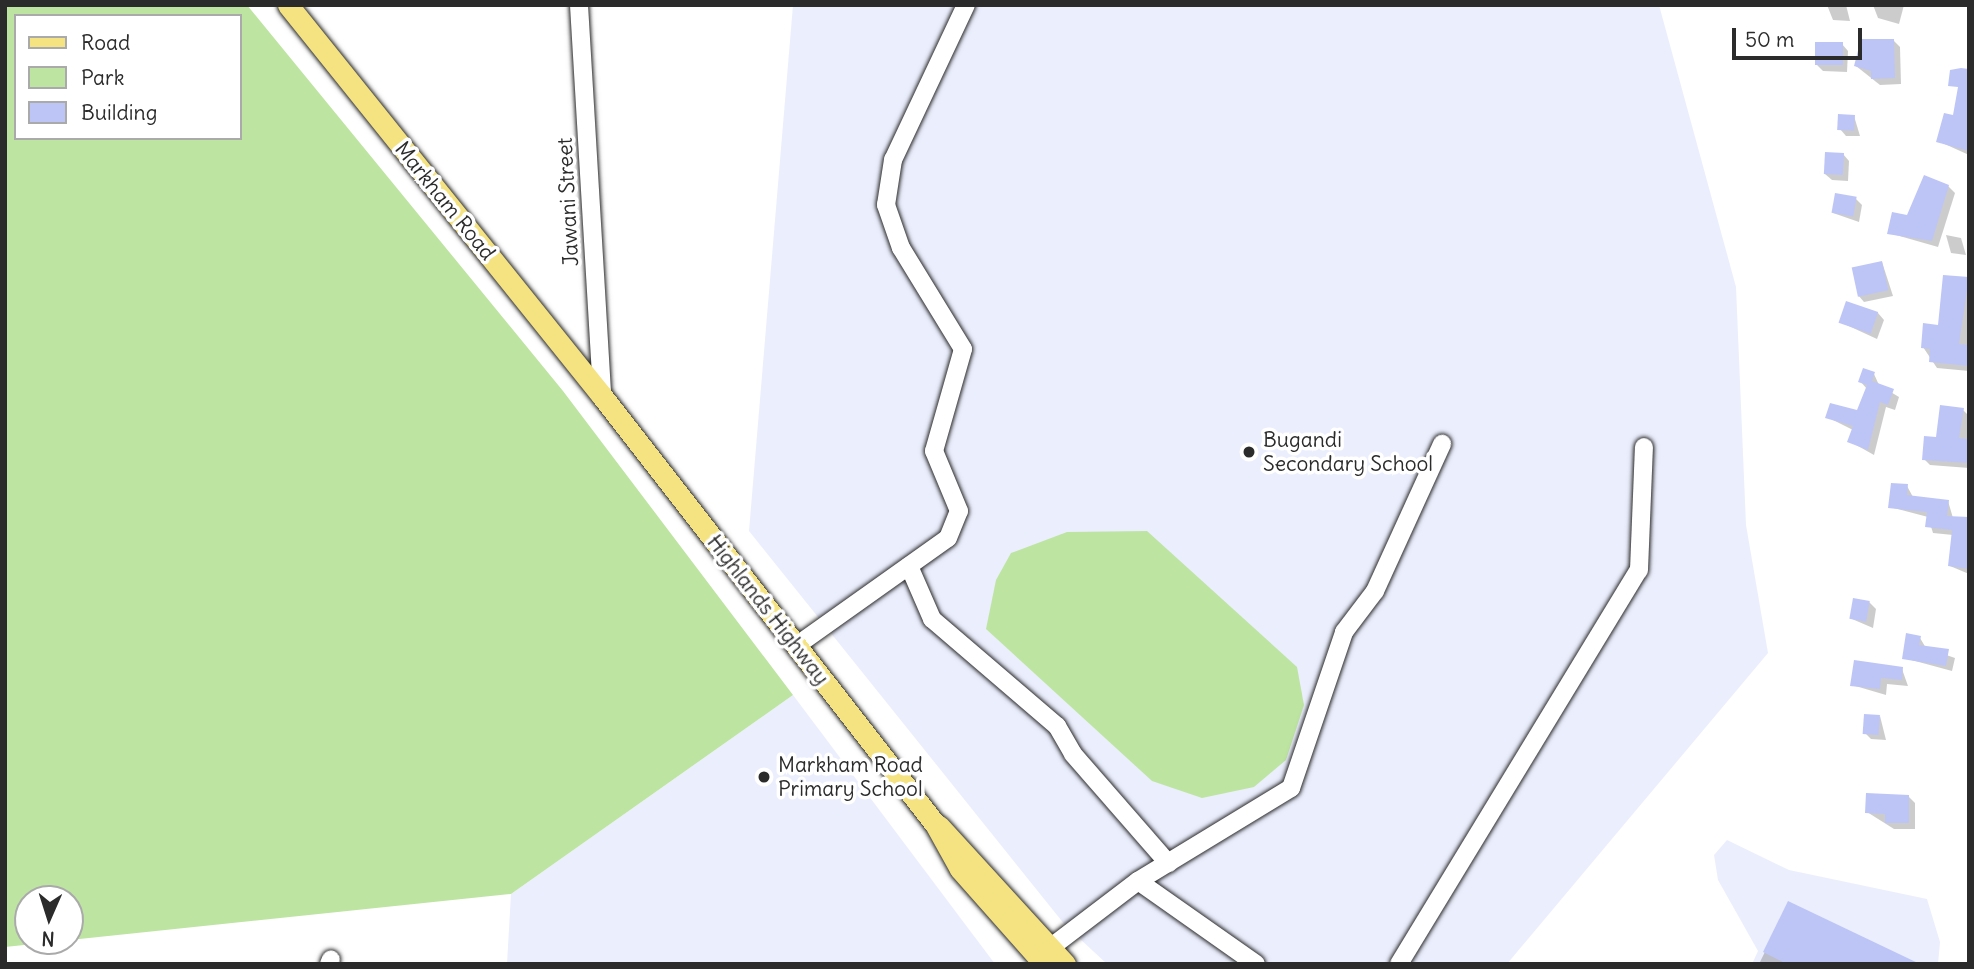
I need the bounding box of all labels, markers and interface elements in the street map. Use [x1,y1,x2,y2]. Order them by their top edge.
legend [14,14,242,140]
scale bar [1736,14,1866,58]
text: 50 m [1745,26,1794,53]
text: Road [81,29,130,56]
text: Park [81,64,124,91]
text: Building [81,99,157,126]
street label: Markham Road [390,137,500,265]
street label: Jawani Street [552,137,584,267]
place label: Bugandi Secondary School [1263,427,1433,477]
marker: Bugandi Secondary School [1241,444,1257,460]
street label: Highlands Highway [702,530,834,690]
place label: Markham Road Primary School [778,752,923,802]
marker: Markham Road Primary School [756,769,772,785]
north arrow [14,885,84,955]
text: N [41,927,55,951]

